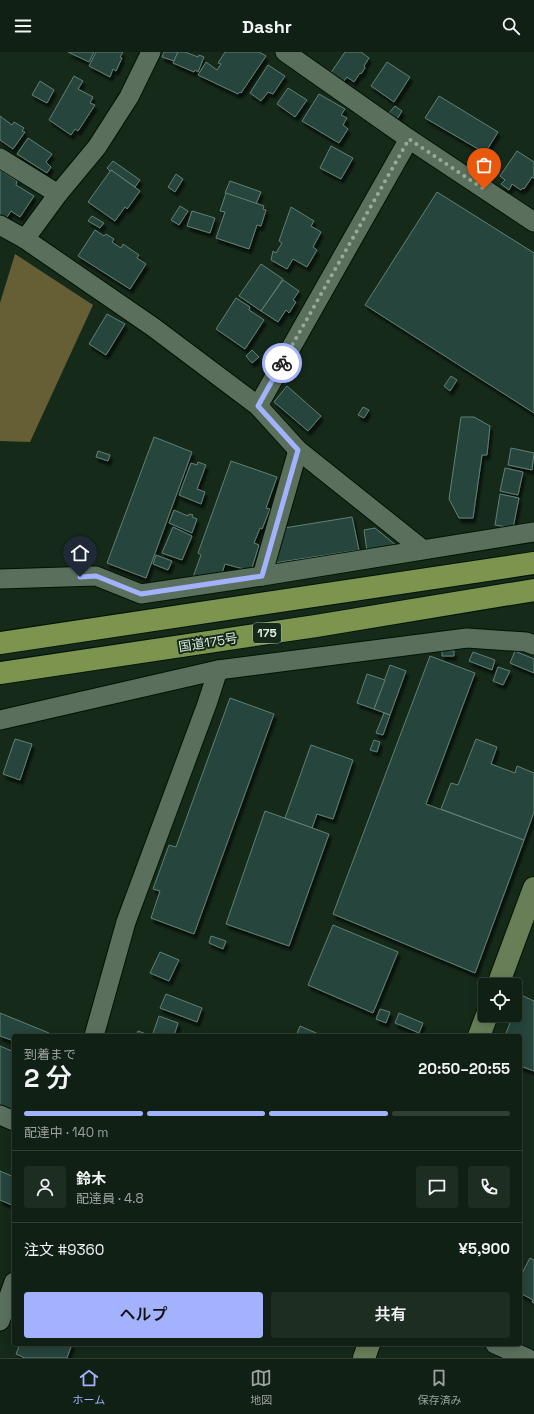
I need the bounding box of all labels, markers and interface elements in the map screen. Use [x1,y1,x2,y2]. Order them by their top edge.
icon: menu [12,15,34,37]
text: Dashr [242,15,292,38]
icon: search [500,15,522,37]
pin [467,148,501,189]
icon: bag [473,154,495,176]
courier [262,343,302,383]
icon: bike [271,352,293,374]
pin [63,536,97,577]
icon: home [69,542,91,564]
road number: 175 [253,623,281,643]
street label: 国道175号 [177,629,239,656]
map controls [478,978,522,1022]
button: locate [478,978,522,1022]
text: 到着まで [24,1046,76,1063]
text: 20:50–20:55 [418,1059,510,1078]
text: 2 分 [24,1061,72,1095]
text: 配達中 · 140 m [24,1124,109,1141]
button: person [24,1166,66,1208]
button: chat [416,1166,458,1208]
button: phone [468,1166,510,1208]
text: 鈴木 [76,1169,106,1188]
text: 配達員 · 4.8 [76,1190,144,1207]
text: ¥5,900 [459,1239,510,1258]
text: 注文 #9360 [24,1240,104,1259]
button: ヘルプ [24,1292,263,1338]
button: 共有 [271,1292,510,1338]
tab: ホーム [73,1367,105,1407]
tab: 地図 [250,1367,272,1407]
tab: 保存済み [417,1367,461,1407]

